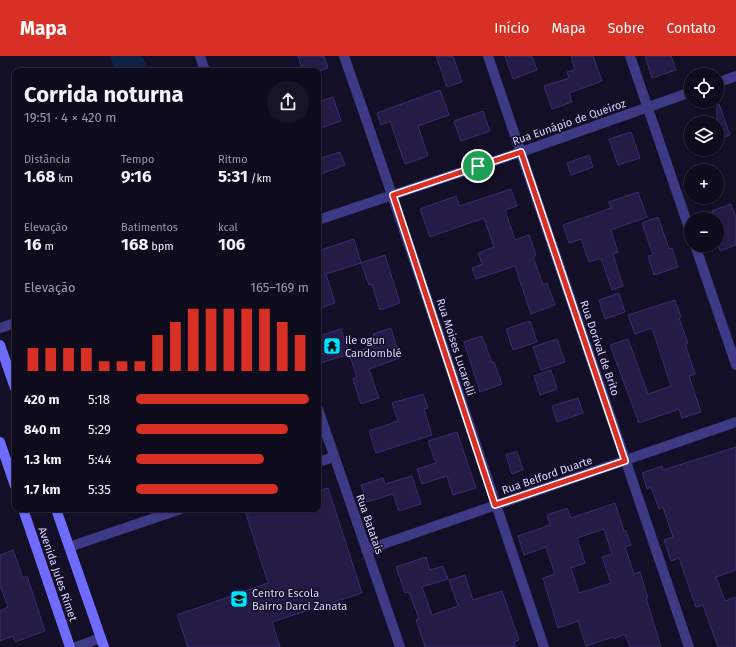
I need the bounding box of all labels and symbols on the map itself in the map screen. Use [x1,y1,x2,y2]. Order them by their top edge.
street label: Rua Eunápio de Queiroz [511,97,628,148]
pin [461,149,495,183]
street label: Rua Moises Lucarelli [434,297,477,397]
street label: Rua Dorival de Brito [577,299,622,397]
place label: ile ogun Candomblé [345,334,402,360]
temple icon: ile ogun Candomblé [322,336,342,356]
street label: Rua Belford Duarte [500,454,594,497]
street label: Rua Batatais [353,492,386,556]
street label: Avenida Jules Rimet [35,525,80,623]
place label: Centro Escola Bairro Darci Zanata [252,587,347,613]
school or university icon: Centro Escola Bairro Darci Zanata [229,589,249,609]

